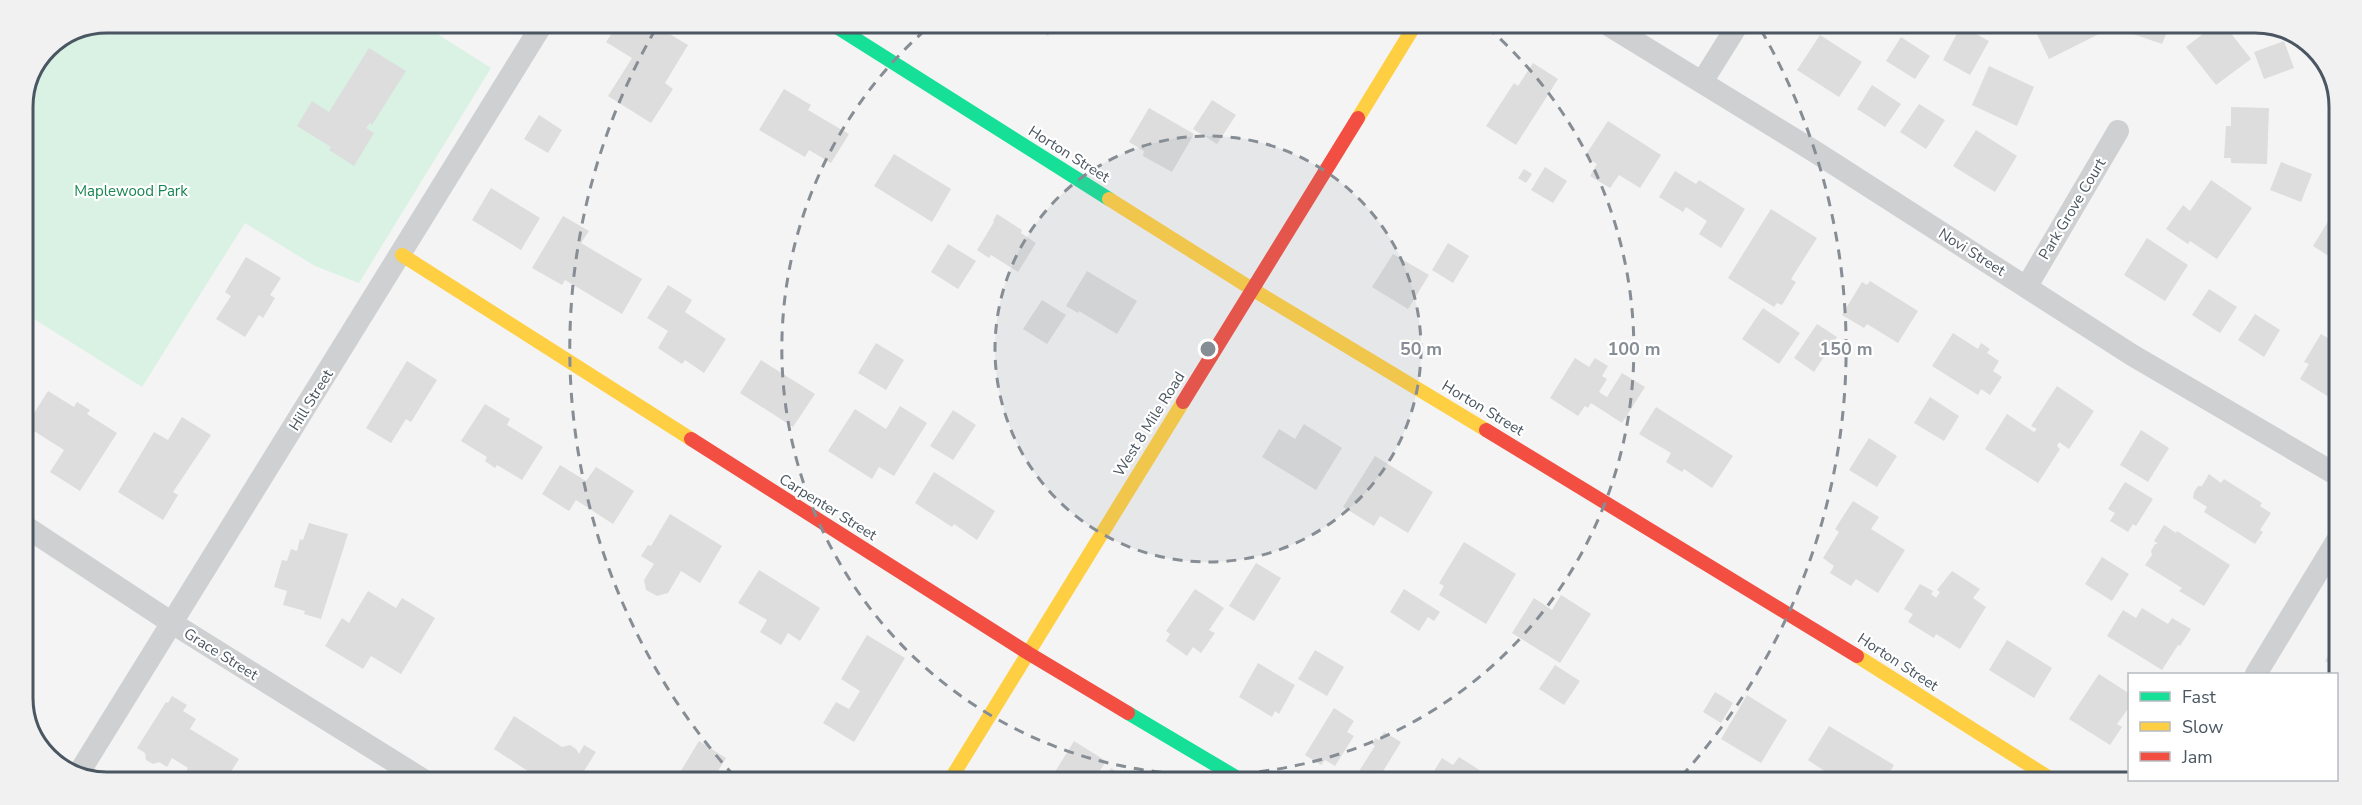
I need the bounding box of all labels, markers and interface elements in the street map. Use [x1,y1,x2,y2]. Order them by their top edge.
street label: Horton Street [1025,121,1114,187]
street label: Park Grove Court [2034,154,2111,263]
park label: Maplewood Park [74,181,188,201]
street label: Novi Street [1935,224,2010,281]
text: 50 m [1400,337,1442,361]
text: 100 m [1607,337,1661,361]
text: 150 m [1819,337,1873,361]
centre of rings [1198,339,1218,359]
street label: Hill Street [284,365,338,434]
street label: West 8 Mile Road [1109,368,1189,480]
street label: Horton Street [1438,376,1528,441]
street label: Carpenter Street [775,469,881,545]
street label: Grace Street [180,623,262,685]
street label: Horton Street [1854,628,1943,696]
legend [2128,673,2338,781]
text: Fast [2182,685,2217,709]
text: Slow [2182,715,2223,739]
text: Jam [2181,745,2213,769]

